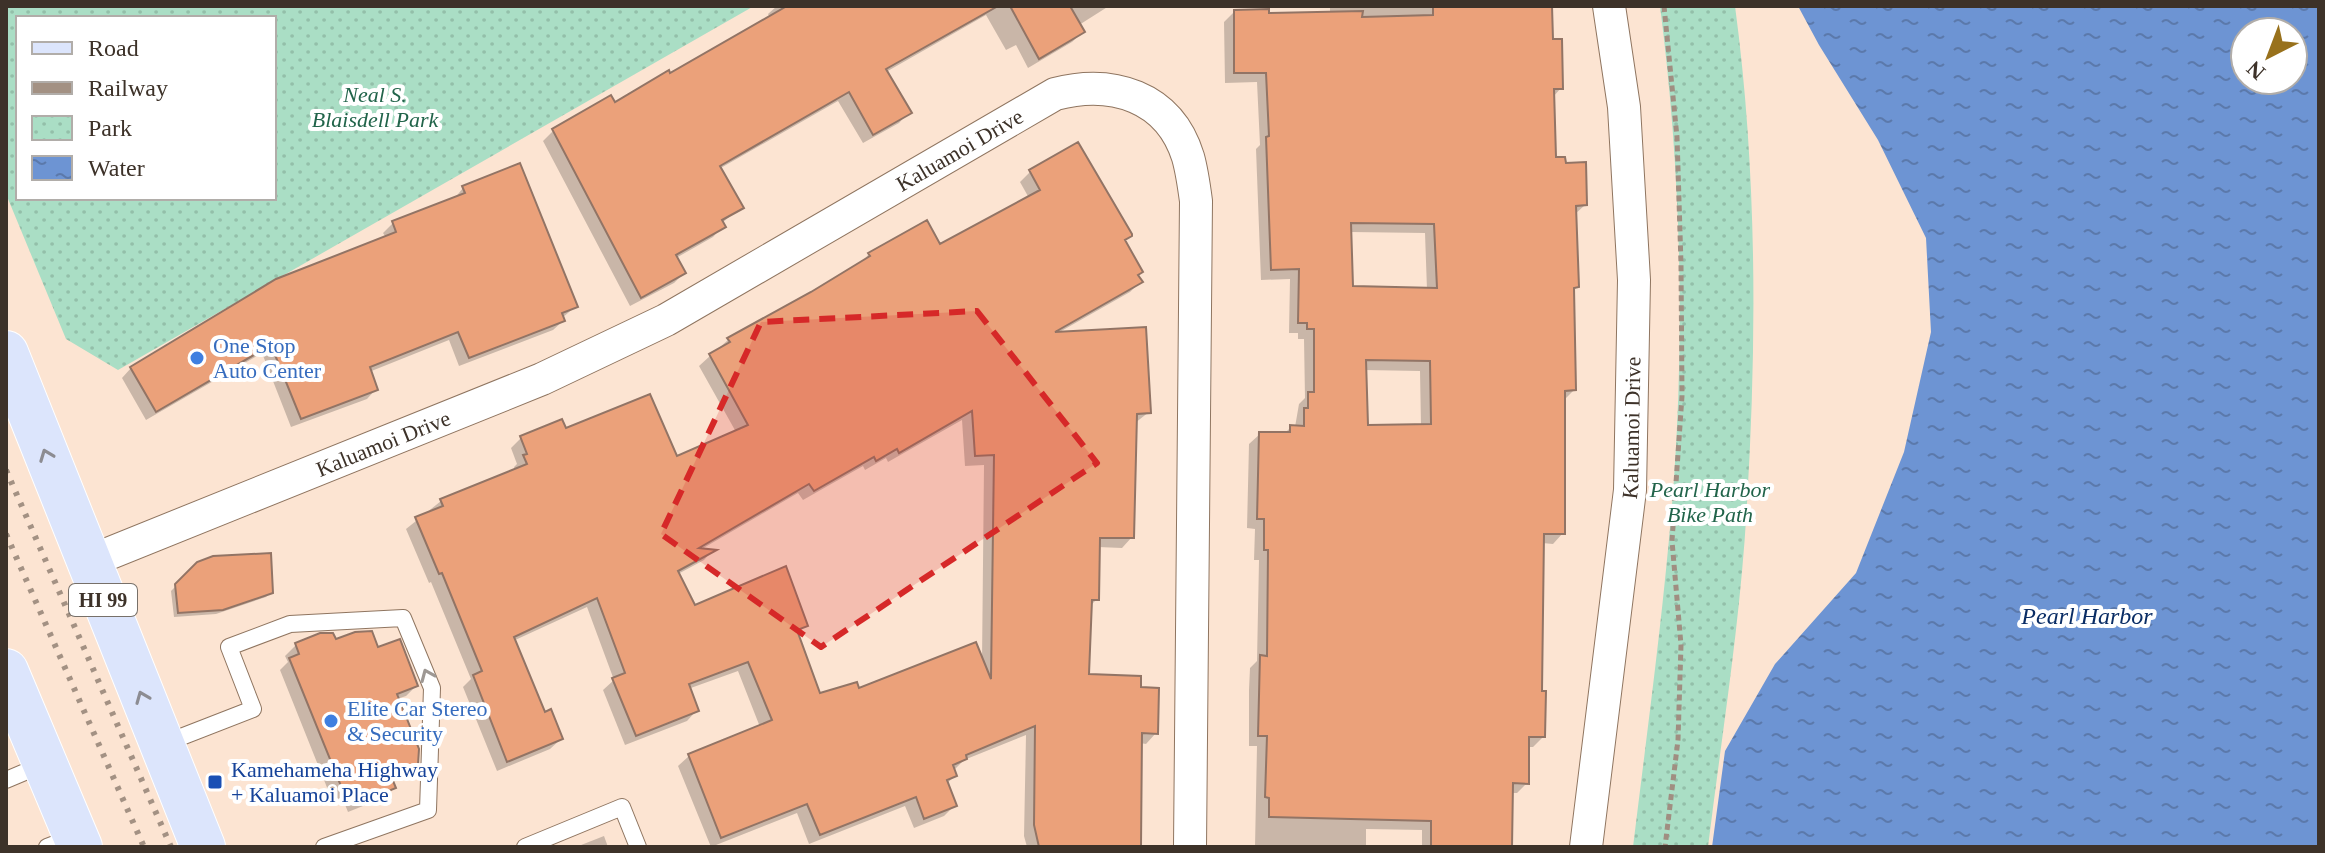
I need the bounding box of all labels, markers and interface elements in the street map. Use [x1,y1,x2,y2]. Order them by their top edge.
legend [16,16,276,200]
north arrow [2229,16,2309,96]
text: Road [88,35,139,61]
text: N [2242,56,2270,85]
text: Railway [88,75,168,101]
park label: Neal S. Blaisdell Park [312,82,439,132]
street label: Kaluamoi Drive [891,103,1027,196]
text: Park [88,115,132,141]
text: Water [88,155,145,181]
place label: One Stop Auto Center [213,333,322,383]
marker: One Stop Auto Center [188,349,206,367]
street label: Kaluamoi Drive [1617,356,1645,500]
street label: Kaluamoi Drive [312,405,454,481]
one-way arrow [39,449,56,463]
park label: Pearl Harbor Bike Path [1649,477,1771,527]
road number: HI 99 [69,584,137,616]
water label: Pearl Harbor [2020,603,2153,629]
one-way arrow [420,669,436,683]
one-way arrow [135,691,151,705]
place label: Elite Car Stereo & Security [347,696,488,746]
marker: Elite Car Stereo & Security [322,712,340,730]
place label: Kamehameha Highway + Kaluamoi Place [231,757,438,807]
marker: Kamehameha Highway + Kaluamoi Place [206,773,224,791]

